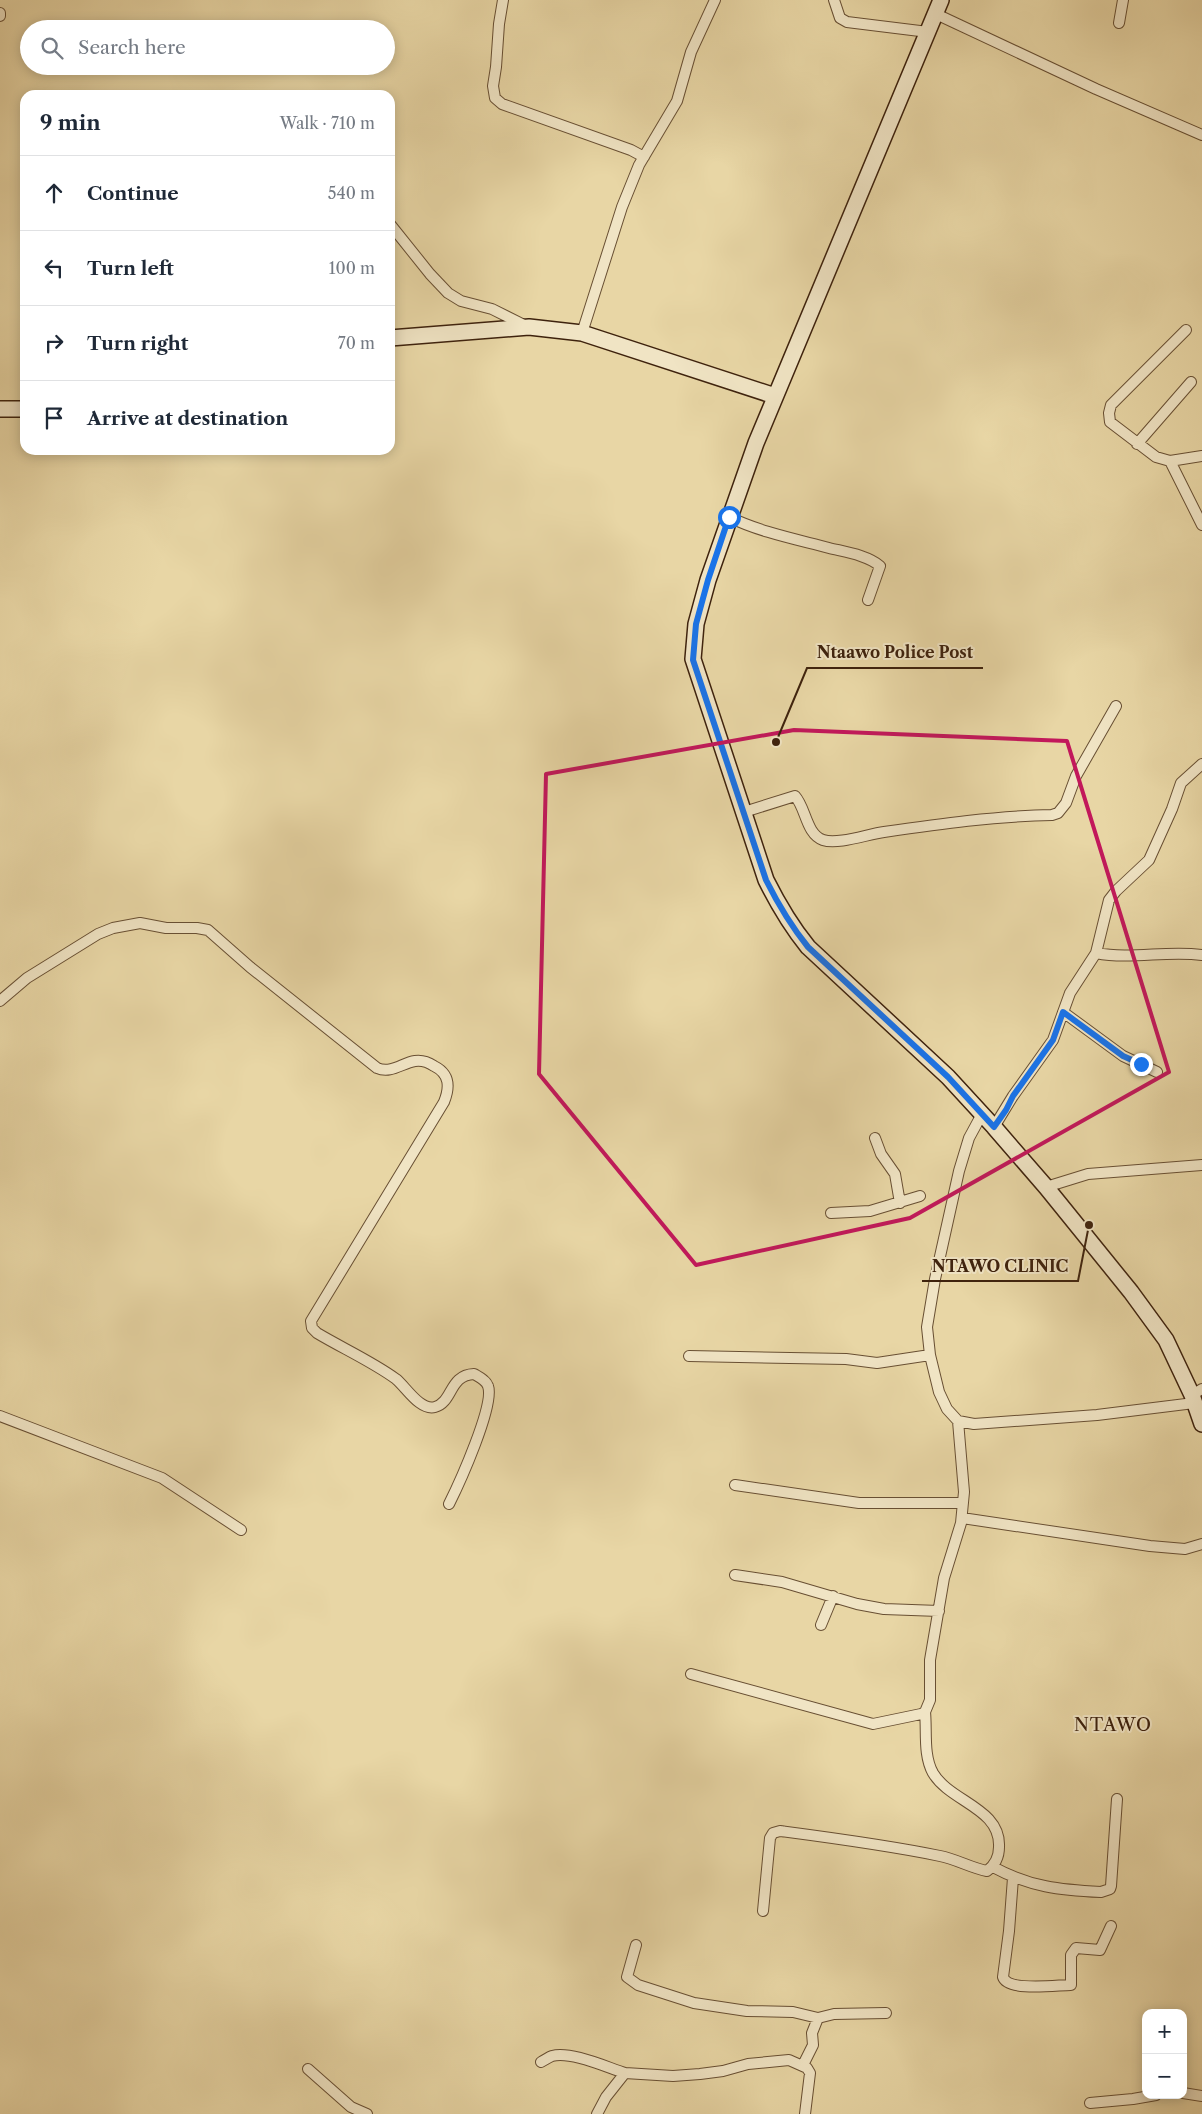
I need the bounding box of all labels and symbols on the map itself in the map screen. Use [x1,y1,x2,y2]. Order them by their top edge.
route start [718,506,741,529]
callout: Ntaawo Police Post [807,637,983,668]
text: Ntaawo Police Post [817,642,974,662]
route end [1130,1053,1153,1076]
callout: NTAWO CLINIC [922,1250,1078,1281]
text: NTAWO CLINIC [932,1256,1068,1276]
district label: NTAWO [1074,1714,1152,1736]

